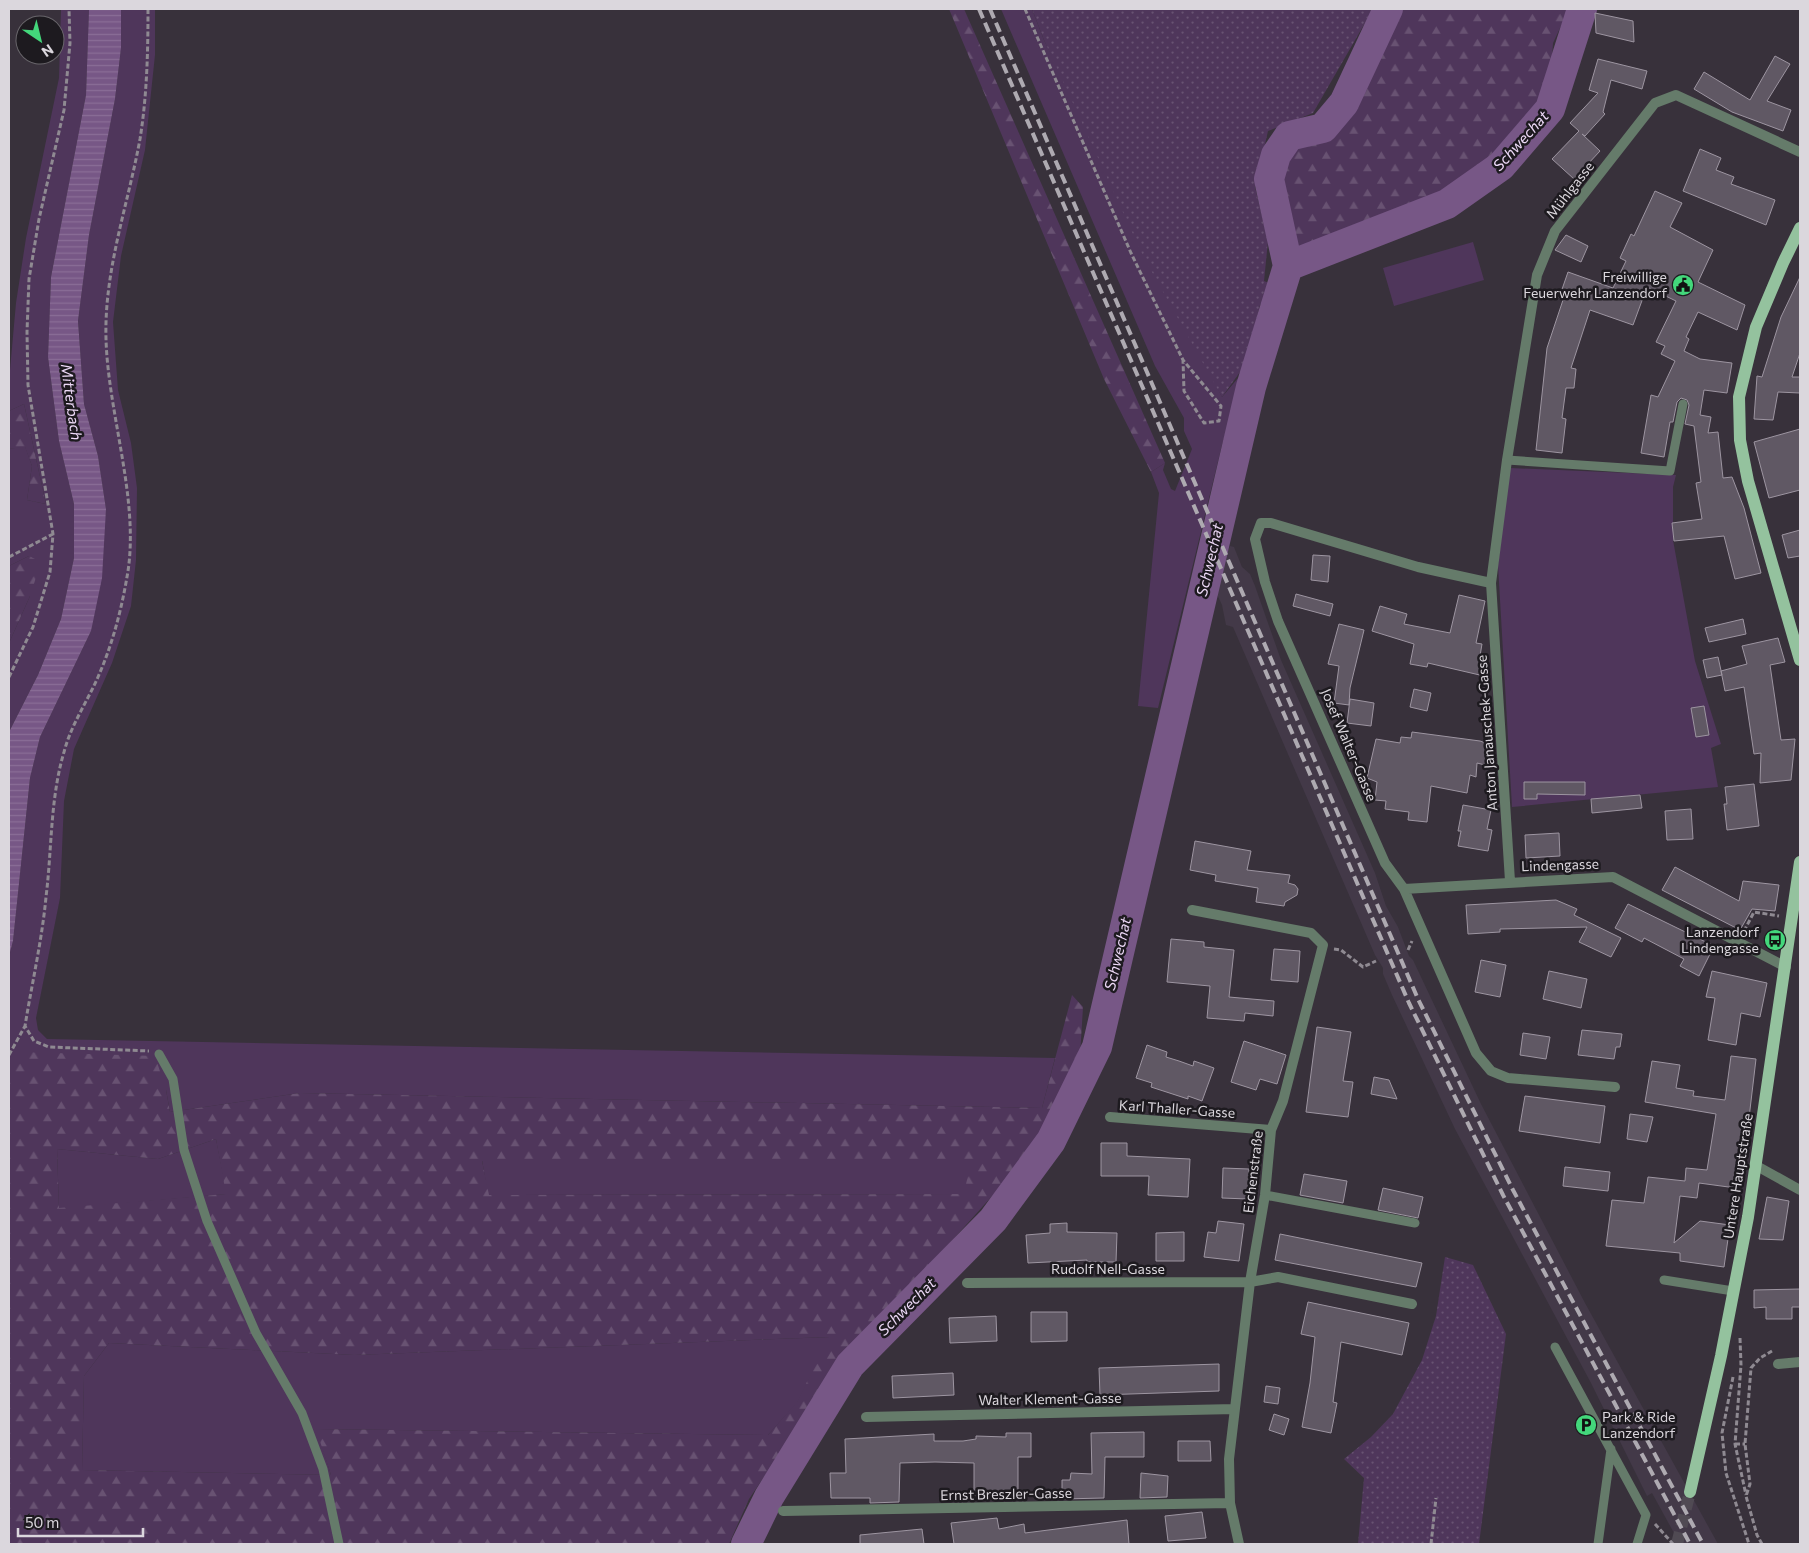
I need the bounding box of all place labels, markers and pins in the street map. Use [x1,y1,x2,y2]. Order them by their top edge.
place label: Freiwillige Feuerwehr Lanzendorf [1523,268,1667,301]
public building icon: Freiwillige Feuerwehr Lanzendorf [1671,273,1695,297]
place label: Lanzendorf Lindengasse [1681,923,1759,956]
bus stop icon: Lanzendorf Lindengasse [1763,928,1787,952]
place label: Park & Ride Lanzendorf [1602,1408,1676,1441]
parking icon: Park & Ride Lanzendorf [1574,1413,1598,1437]

